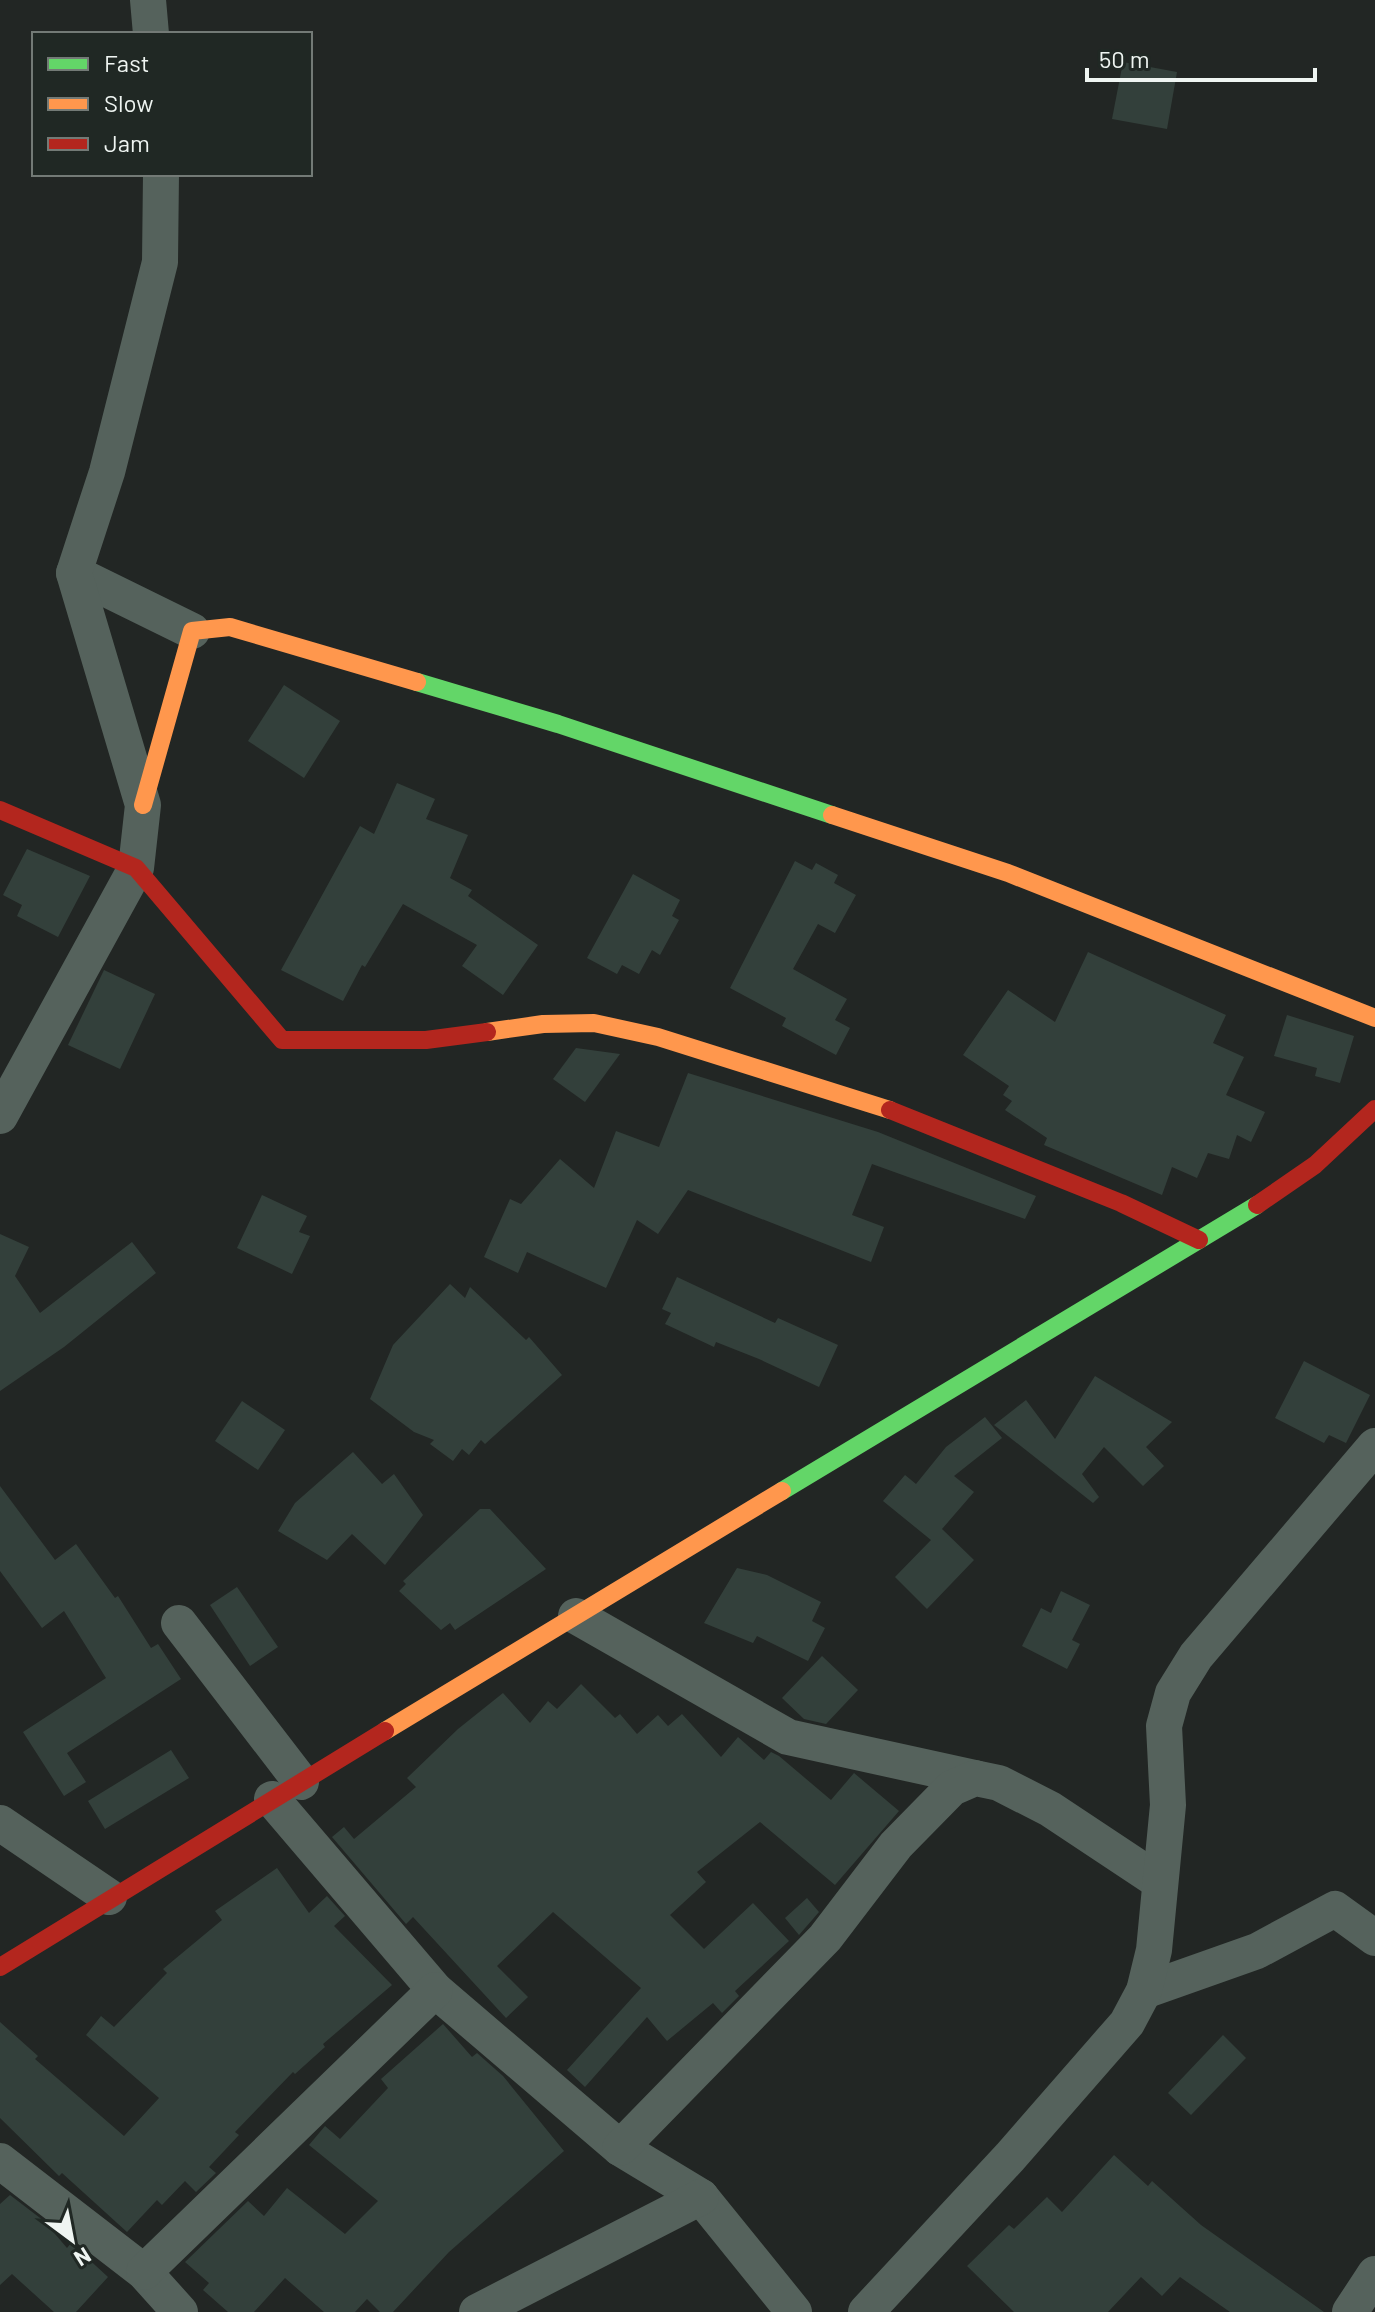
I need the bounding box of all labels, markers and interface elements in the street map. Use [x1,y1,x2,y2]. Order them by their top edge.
legend [32,32,312,176]
scale bar [1087,32,1315,82]
text: 50 m [1099,44,1150,73]
text: Fast [104,48,149,77]
text: Slow [104,88,153,117]
text: Jam [104,128,150,157]
north arrow [32,2200,112,2280]
text: N [70,2243,96,2273]

